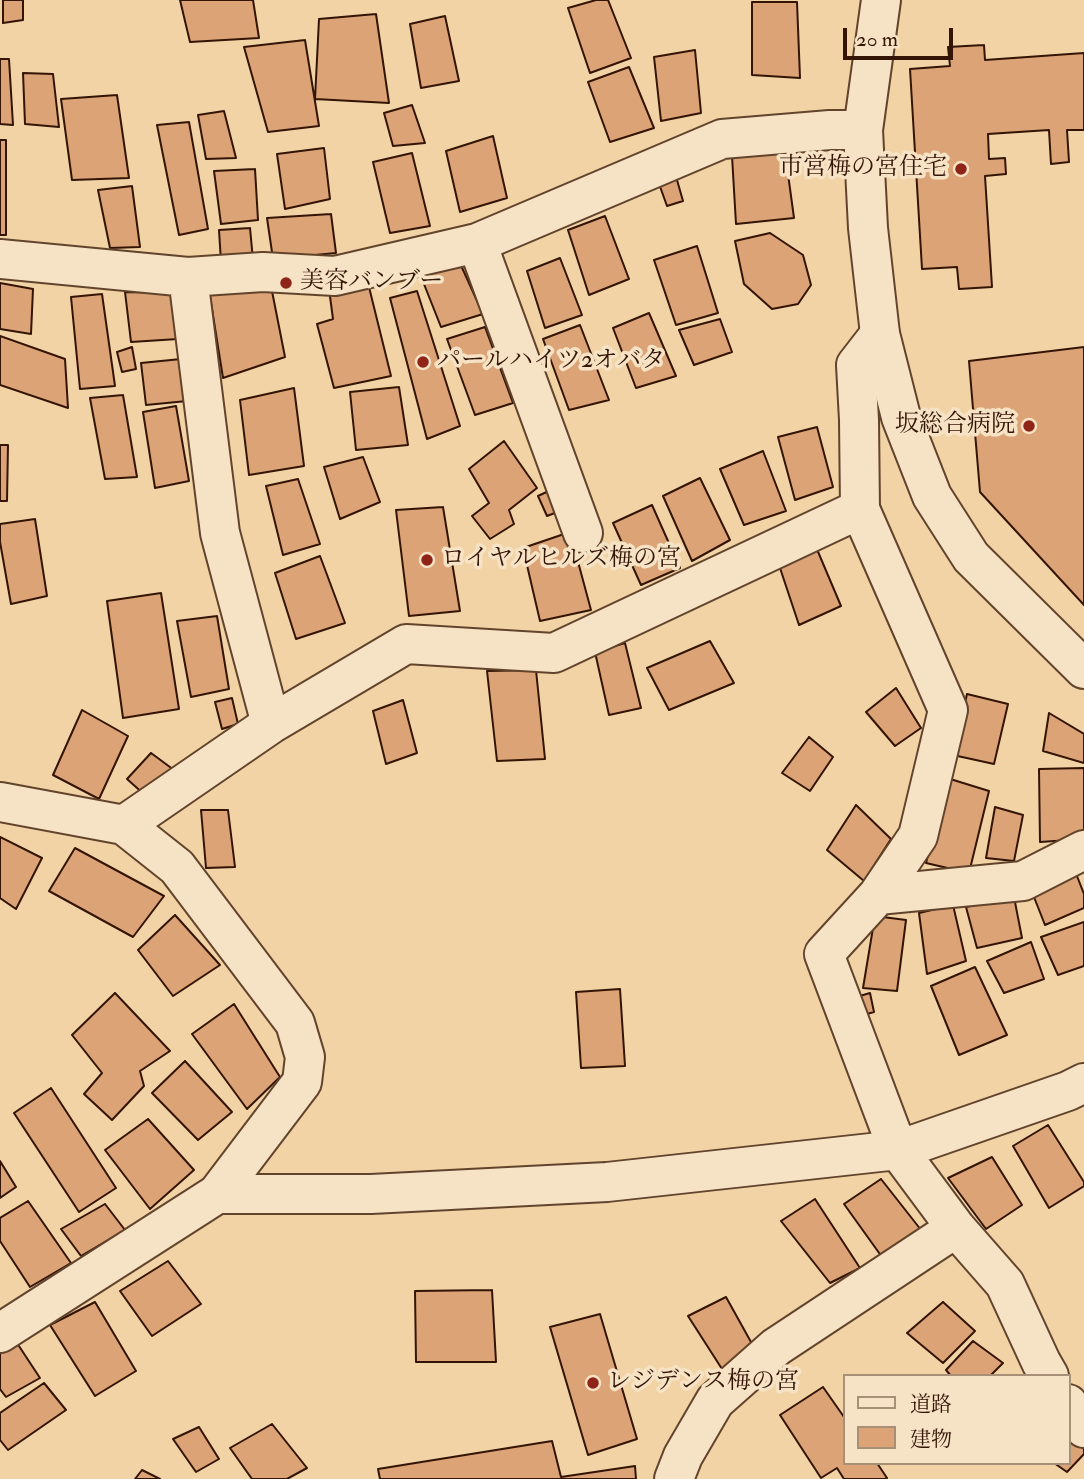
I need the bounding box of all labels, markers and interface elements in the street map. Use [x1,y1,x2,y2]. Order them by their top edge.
scale bar [846,14,956,58]
text: 20 m [856,26,898,53]
place label: 市営梅の宮住宅 [779,155,947,183]
marker: 市営梅の宮住宅 [953,161,969,177]
place label: 美容バンブー [300,269,443,297]
marker: 美容バンブー [278,275,294,291]
place label: パールハイツ2オバタ [437,348,665,376]
marker: パールハイツ2オバタ [415,354,431,370]
place label: 坂総合病院 [895,412,1015,440]
marker: 坂総合病院 [1021,418,1037,434]
place label: ロイヤルヒルズ梅の宮 [441,546,681,574]
marker: ロイヤルヒルズ梅の宮 [419,552,435,568]
place label: レジデンス梅の宮 [607,1369,799,1397]
legend [842,1374,1070,1465]
marker: レジデンス梅の宮 [585,1375,601,1391]
text: 道路 [910,1391,952,1418]
text: 建物 [910,1426,952,1453]

